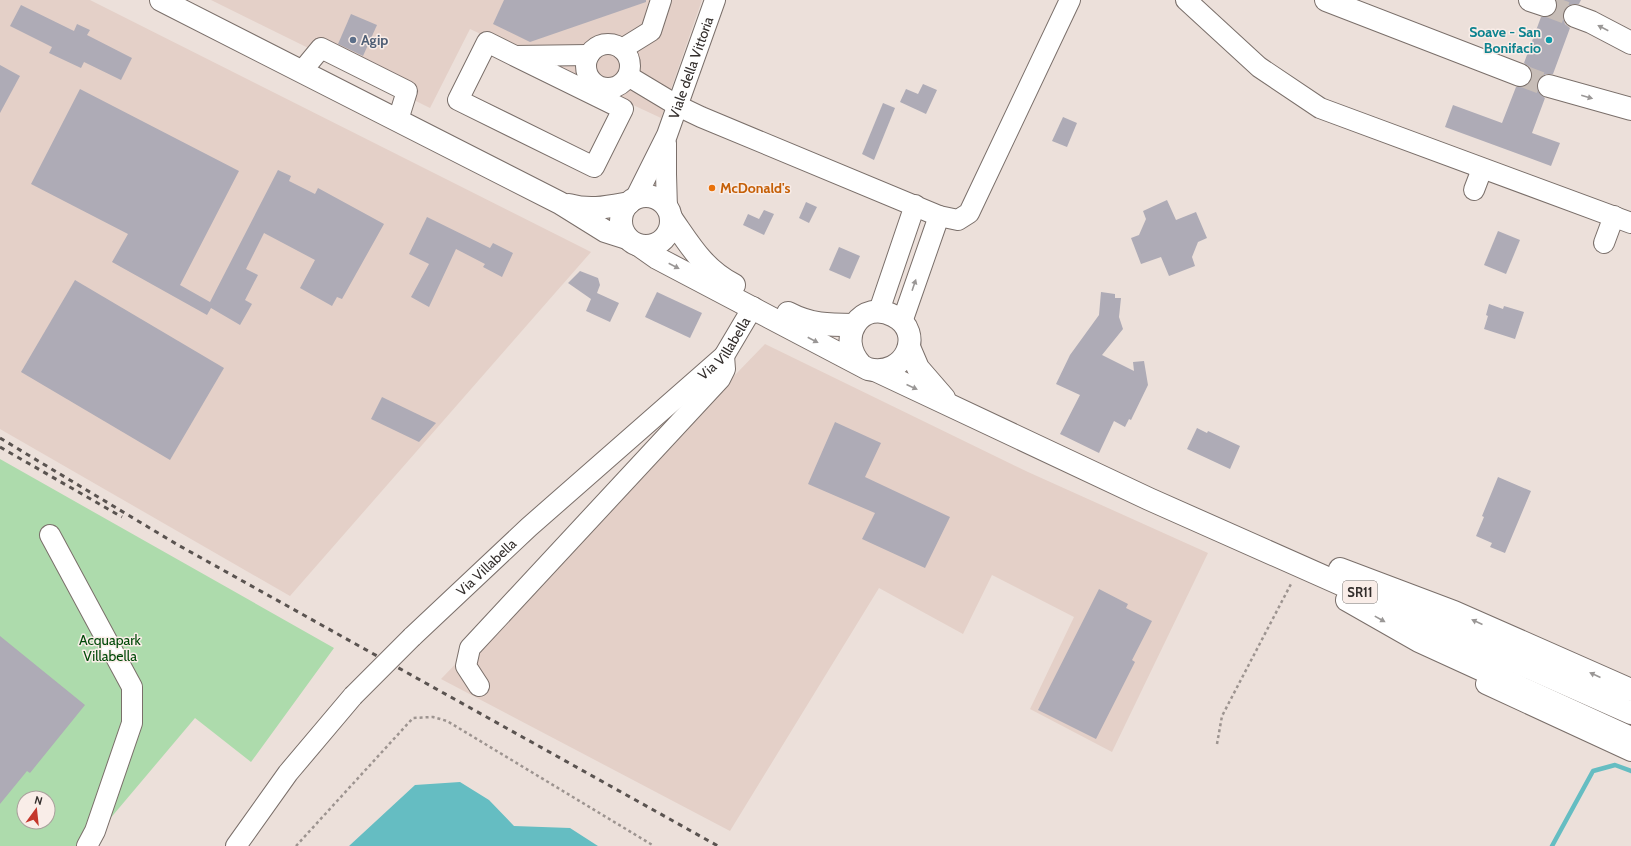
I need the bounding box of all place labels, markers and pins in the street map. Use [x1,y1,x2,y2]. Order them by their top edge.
place label: Soave - San Bonifacio [1469,23,1541,57]
place label: Agip [361,31,388,49]
marker: Agip [348,35,358,45]
marker: Soave - San Bonifacio [1544,35,1554,45]
place label: McDonald's [720,179,790,197]
marker: McDonald's [707,183,717,193]

